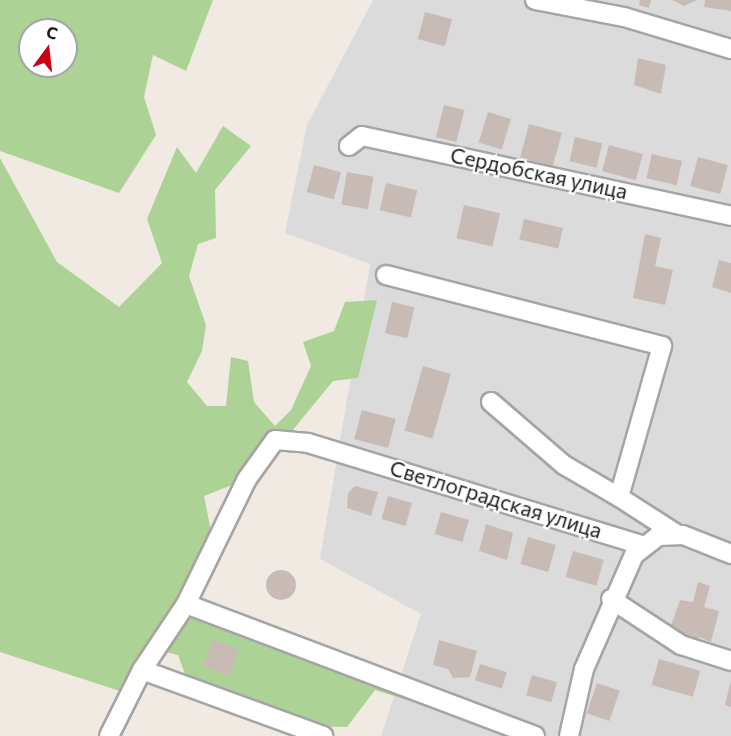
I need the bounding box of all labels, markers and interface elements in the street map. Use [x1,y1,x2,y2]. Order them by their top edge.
north arrow [18,18,78,78]
text: С [45,21,60,43]
street label: Сердобская улица [448,142,630,204]
street label: Светлоградская улица [387,455,605,543]

